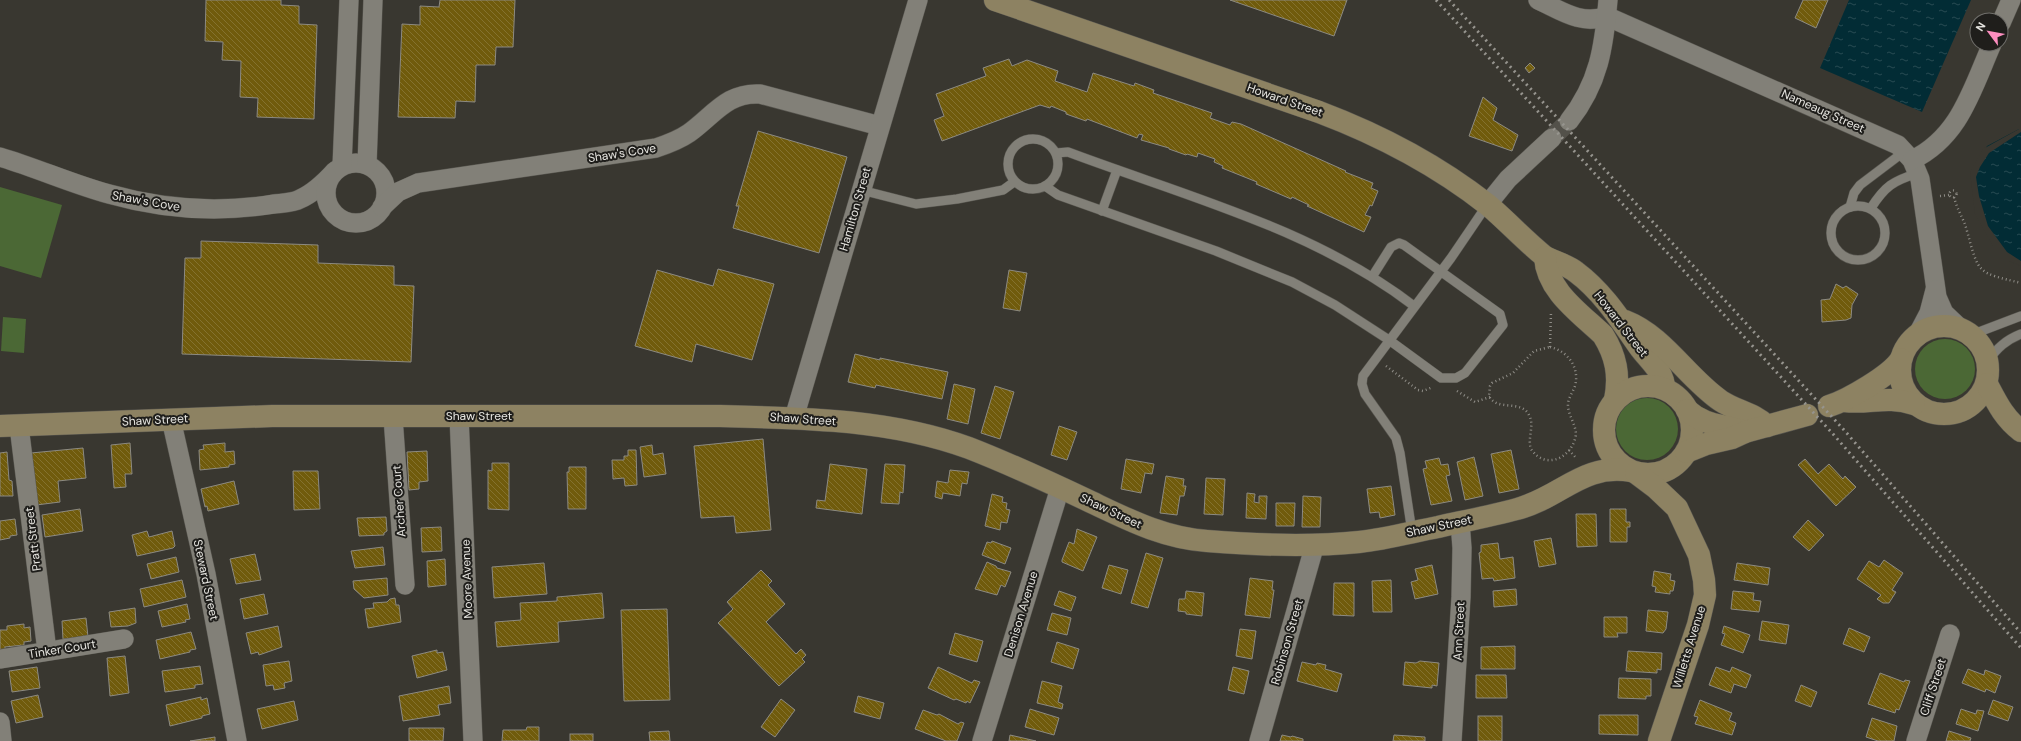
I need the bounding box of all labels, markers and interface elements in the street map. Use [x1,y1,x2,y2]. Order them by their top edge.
north arrow [1969,12,2009,52]
text: N [1972,20,1989,34]
street label: Howard Street [1245,79,1325,121]
street label: Nameaug Street [1779,85,1867,137]
street label: Shaw's Cove [587,140,657,166]
street label: Hamilton Street [835,165,875,253]
street label: Shaw's Cove [111,187,181,215]
street label: Howard Street [1590,288,1652,360]
street label: Shaw Street [446,408,513,424]
street label: Shaw Street [769,409,837,429]
street label: Shaw Street [121,410,189,430]
street label: Archer Court [388,464,409,538]
street label: Shaw Street [1077,490,1145,532]
street label: Pratt Street [21,506,45,572]
street label: Shaw Street [1405,511,1474,541]
street label: Steward Street [190,538,222,622]
street label: Moore Avenue [458,539,476,619]
street label: Denison Avenue [1000,569,1042,659]
street label: Robinson Street [1267,597,1307,687]
street label: Ann Street [1449,601,1469,661]
street label: Willetts Avenue [1669,603,1709,690]
street label: Tinker Court [27,636,97,662]
street label: Cliff Street [1916,656,1950,718]

